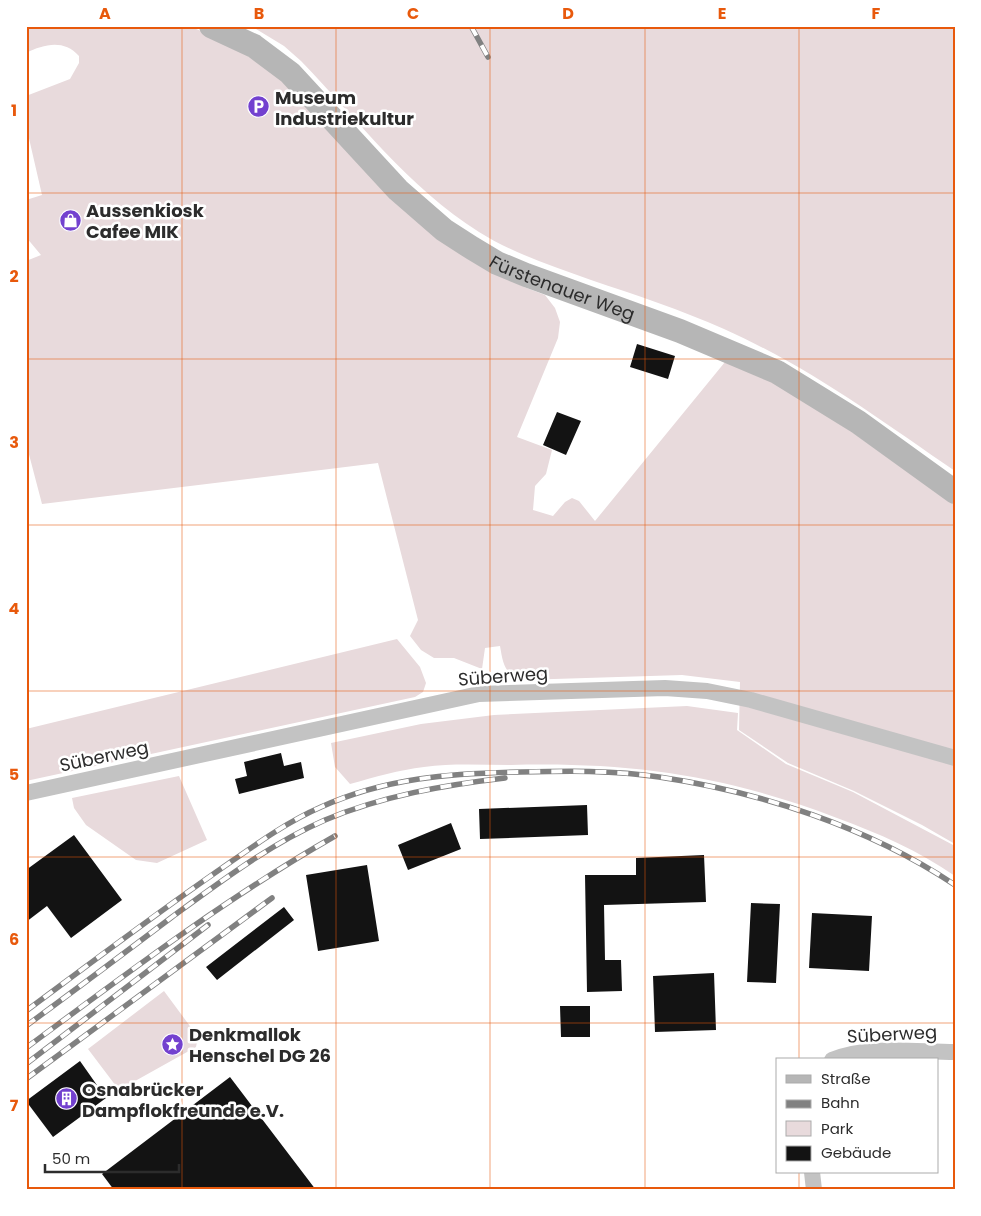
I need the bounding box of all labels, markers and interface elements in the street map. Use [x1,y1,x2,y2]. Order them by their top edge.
text: A [99,2,111,25]
text: B [254,2,264,25]
text: C [407,2,419,25]
text: D [562,2,574,25]
text: E [718,2,726,25]
text: F [872,2,881,25]
place label: Museum Industriekultur [275,85,414,131]
parking icon: Museum Industriekultur [247,95,271,119]
text: 1 [11,99,17,122]
place label: Aussenkiosk Cafee MIK [86,198,205,244]
shop icon: Aussenkiosk Cafee MIK [58,208,82,232]
street label: Fürstenauer Weg [485,249,639,326]
text: 2 [9,265,19,288]
text: 3 [9,431,19,454]
text: 4 [9,597,20,620]
street label: Süberweg [457,660,549,692]
street label: Süberweg [57,734,151,778]
text: 5 [9,763,19,786]
text: 6 [9,928,19,951]
street label: Süberweg [846,1019,938,1049]
place label: Denkmallok Henschel DG 26 [189,1022,331,1068]
place icon: Denkmallok Henschel DG 26 [161,1032,185,1056]
legend [776,1058,938,1174]
text: Straße [821,1068,871,1089]
place label: Osnabrücker Dampflokfreunde e.V. [82,1077,284,1123]
building icon: Osnabrücker Dampflokfreunde e.V. [54,1087,78,1111]
text: Bahn [821,1092,860,1113]
text: 7 [10,1094,19,1117]
text: Park [821,1118,853,1139]
scale bar [45,1141,179,1173]
text: Gebäude [821,1142,891,1163]
text: 50 m [52,1148,90,1169]

